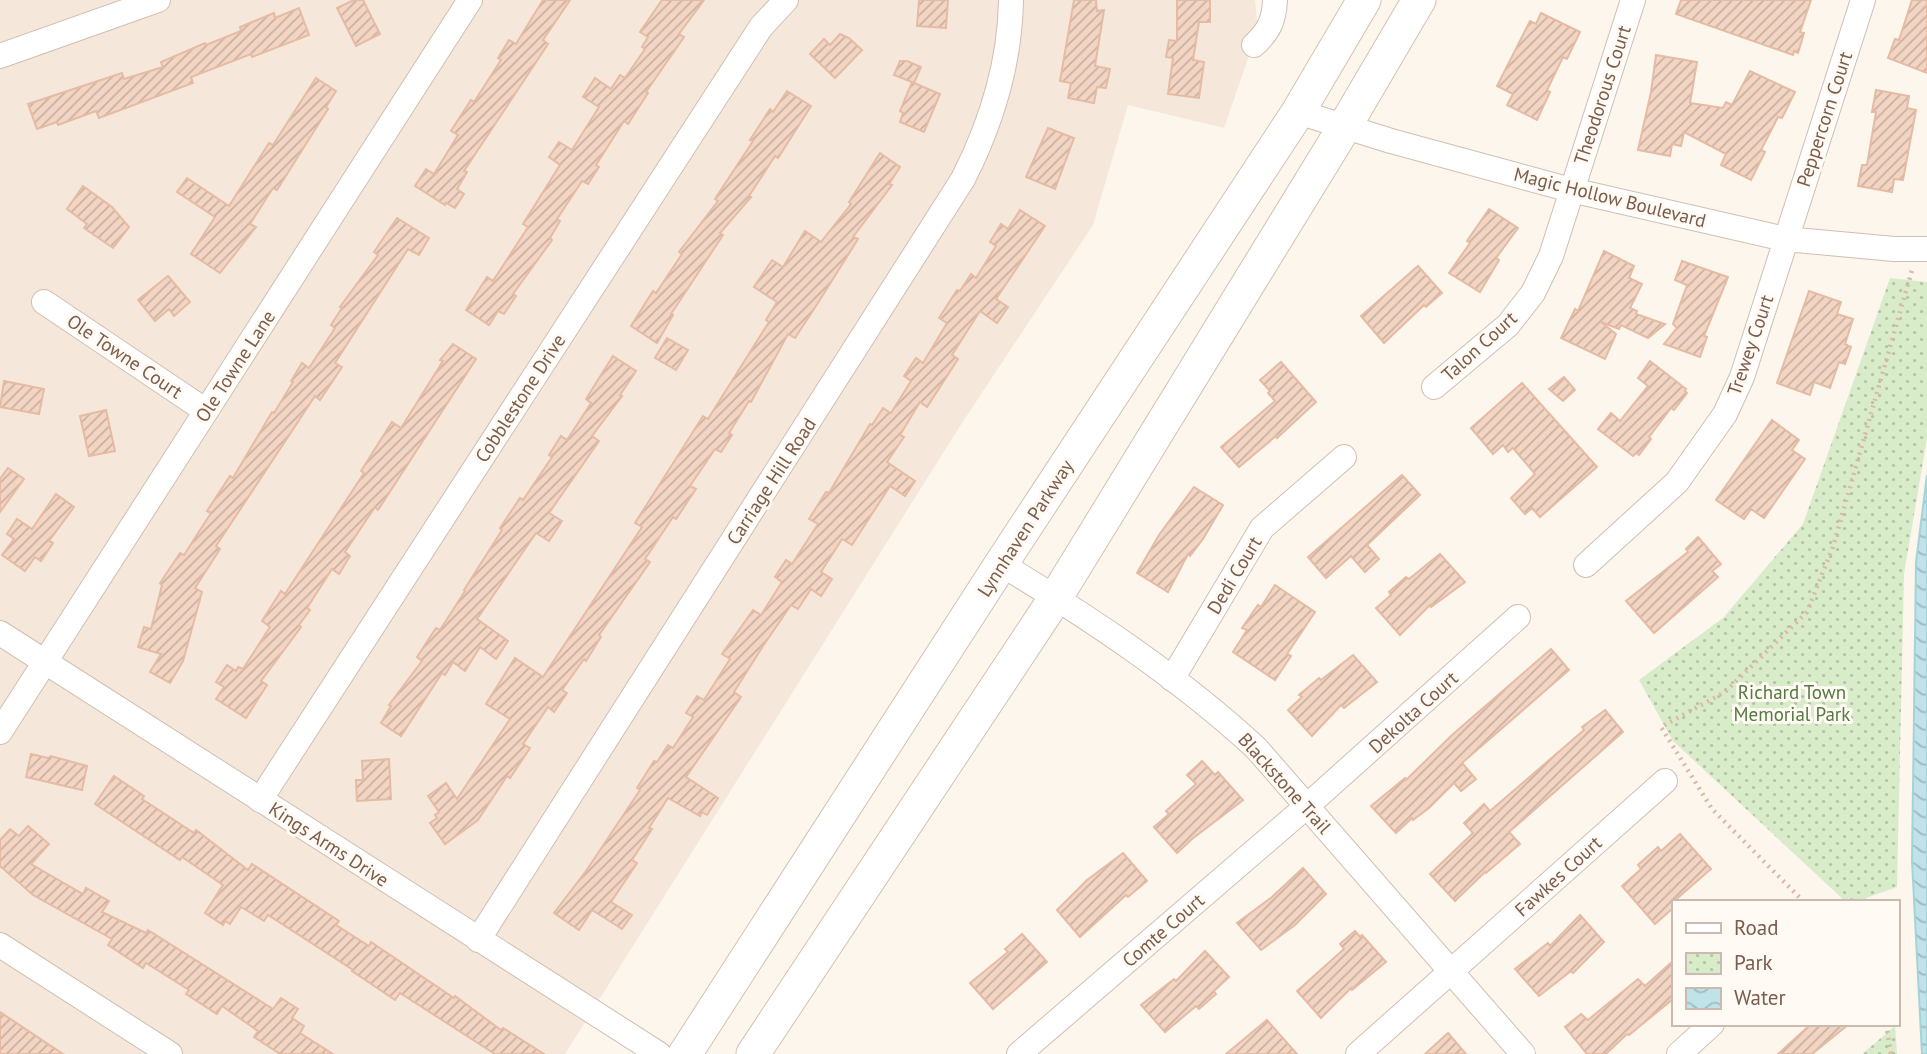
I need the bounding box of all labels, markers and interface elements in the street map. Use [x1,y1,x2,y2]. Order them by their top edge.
street label: Theodorous Court [1568,22,1636,168]
street label: Peppercorn Court [1791,48,1857,190]
street label: Magic Hollow Boulevard [1511,162,1709,232]
street label: Trewey Court [1722,291,1779,398]
street label: Ole Towne Lane [190,305,280,427]
street label: Talon Court [1436,306,1522,386]
street label: Ole Towne Court [63,309,188,404]
street label: Cobblestone Drive [470,329,570,467]
street label: Carriage Hill Road [721,413,821,549]
street label: Lynnhaven Parkway [972,455,1078,601]
street label: Dedi Court [1201,531,1267,618]
street label: Dekolta Court [1363,665,1463,758]
park label: Richard Town Memorial Park [1734,680,1850,726]
street label: Blackstone Trail [1233,727,1337,839]
street label: Kings Arms Drive [264,796,394,892]
street label: Fawkes Court [1510,830,1607,921]
street label: Comte Court [1117,888,1209,972]
legend [1672,900,1899,1026]
text: Road [1734,914,1778,941]
text: Park [1734,949,1773,976]
text: Water [1734,984,1786,1011]

